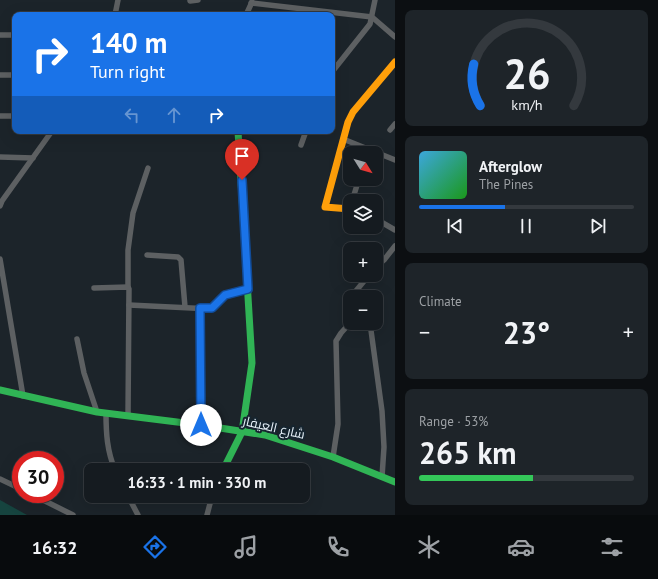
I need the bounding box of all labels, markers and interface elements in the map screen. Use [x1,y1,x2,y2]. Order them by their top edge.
text: 140 m [90,24,167,61]
icon: right [24,28,76,80]
text: 26 [503,47,550,100]
text: Turn right [90,60,165,83]
text: km/h [511,95,542,114]
icon: left [121,104,143,126]
icon: ahead [163,104,185,126]
icon: right [205,104,227,126]
pin [225,139,259,180]
icon: arrive [231,145,253,167]
north arrow [343,146,383,186]
map controls [343,146,383,330]
text: Afterglow [479,157,542,176]
text: The Pines [479,176,533,193]
button: layers [343,194,383,234]
icon: previous [444,215,466,237]
icon: pause [515,215,537,237]
icon: next [587,215,609,237]
button: + [343,242,383,282]
button: − [343,290,383,330]
text: Climate [419,293,462,310]
text: 23° [503,313,550,352]
text: − [419,318,430,346]
text: + [623,318,634,346]
position arrow [180,404,222,446]
street label: شارع العيفار [240,412,307,443]
text: Range · 53% [419,413,488,430]
text: 265 km [419,433,517,472]
speed limit sign: 30 [12,451,64,503]
text: 16:33 · 1 min · 330 m [128,473,266,492]
icon: directions [141,533,169,561]
icon: music [232,533,260,561]
icon: phone [324,533,352,561]
icon: climate [415,533,443,561]
icon: car [507,533,535,561]
icon: filters [598,533,626,561]
text: 16:32 [32,536,77,559]

